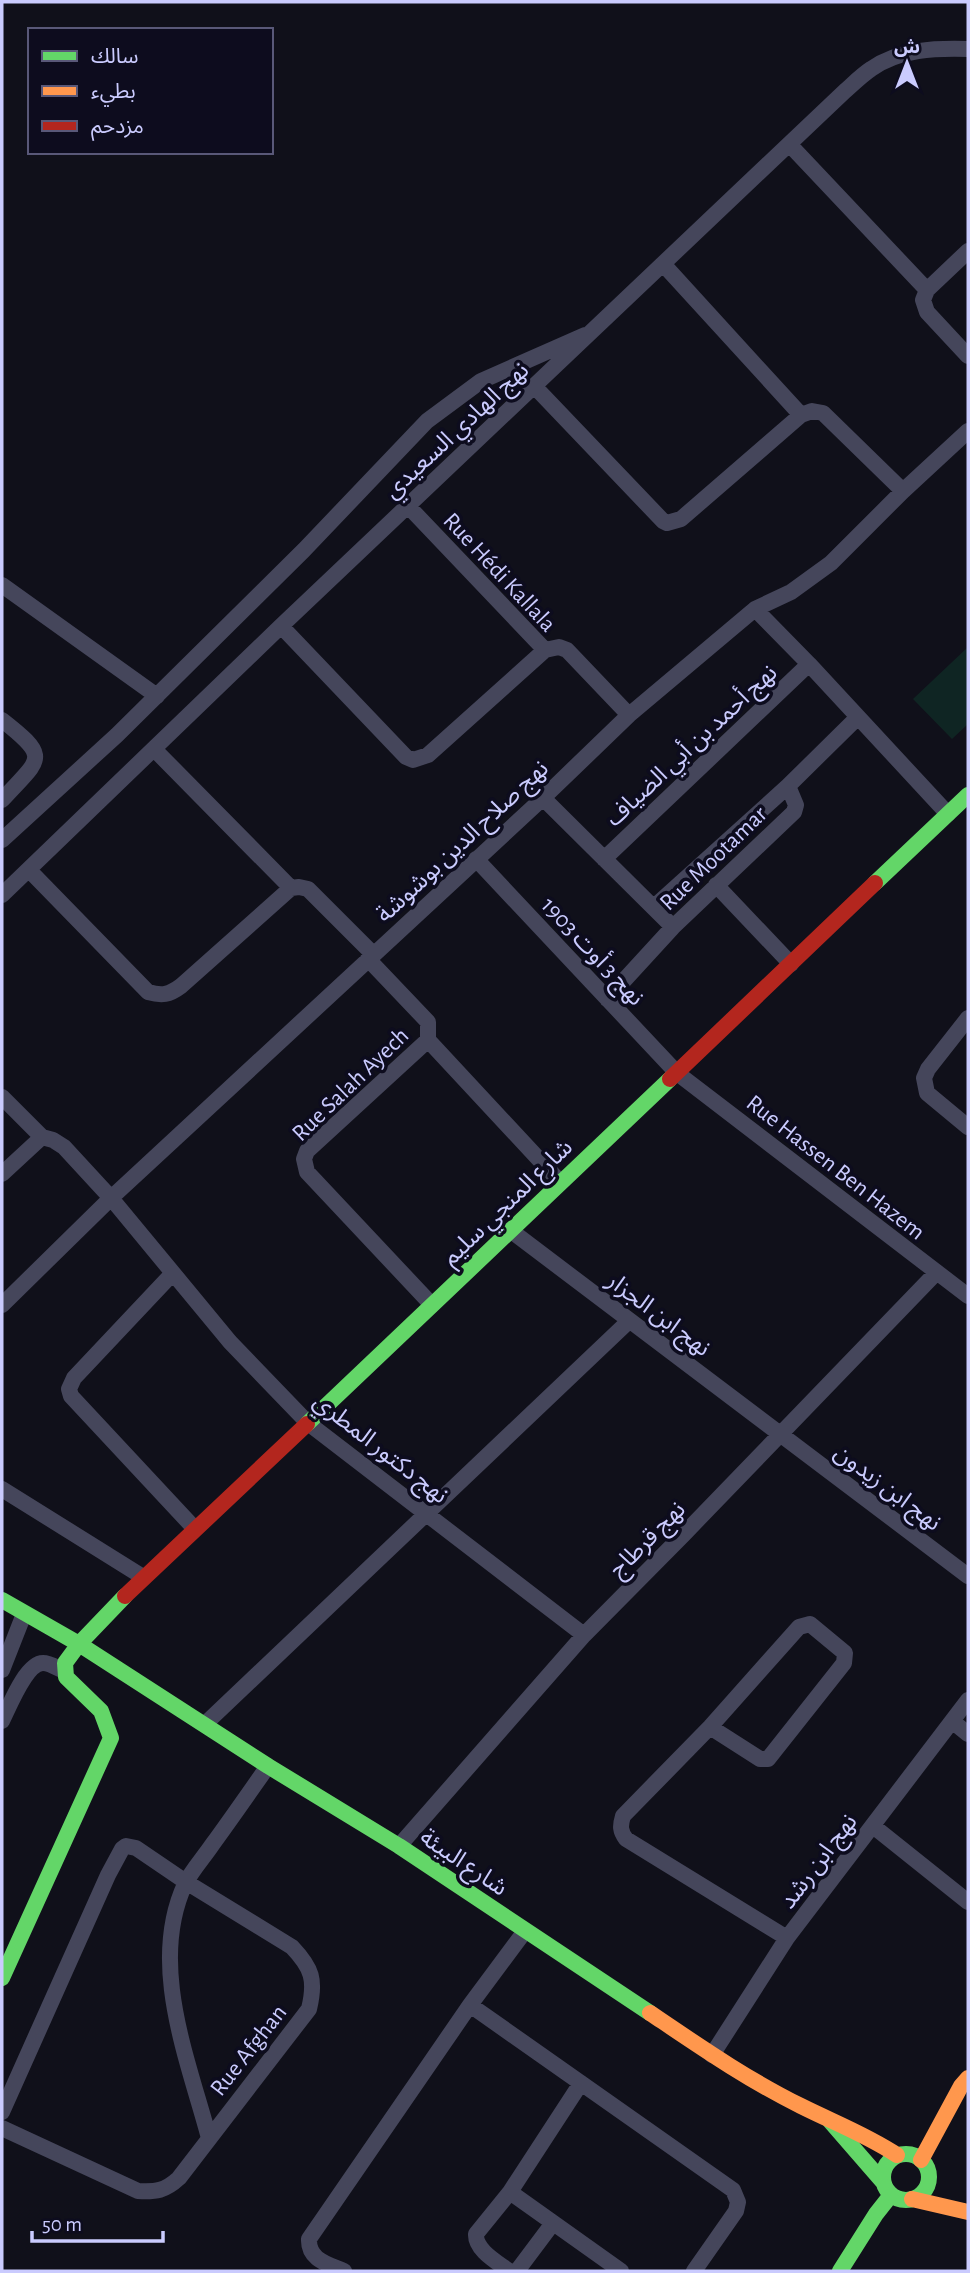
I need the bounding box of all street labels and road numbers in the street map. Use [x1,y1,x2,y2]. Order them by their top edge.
street label: نهج الهادي السعيدي [380,358,537,508]
street label: Rue Hédi Kallala [438,508,560,637]
street label: نهج أحمد بن أبي الضياف [598,657,786,835]
street label: نهج صلاح الدين بوشوشة [372,756,556,930]
street label: Rue Mootamar [656,802,772,915]
street label: نهج 3 أوت 1903 [533,889,652,1013]
street label: Rue Salah Ayech [288,1023,414,1146]
street label: Rue Hassen Ben Hazem [742,1091,929,1245]
street label: شارع المنجي سليم [438,1135,581,1274]
street label: نهج ابن الجزار [599,1268,715,1364]
street label: نهج دكتور المطري [305,1389,452,1513]
street label: نهج ابن زيدون [827,1440,945,1539]
street label: نهج قرطاج [605,1497,693,1585]
street label: نهج ابن رشد [776,1810,865,1916]
street label: شارع البيئة [413,1825,512,1904]
street label: Rue Afghan [206,2001,292,2101]

